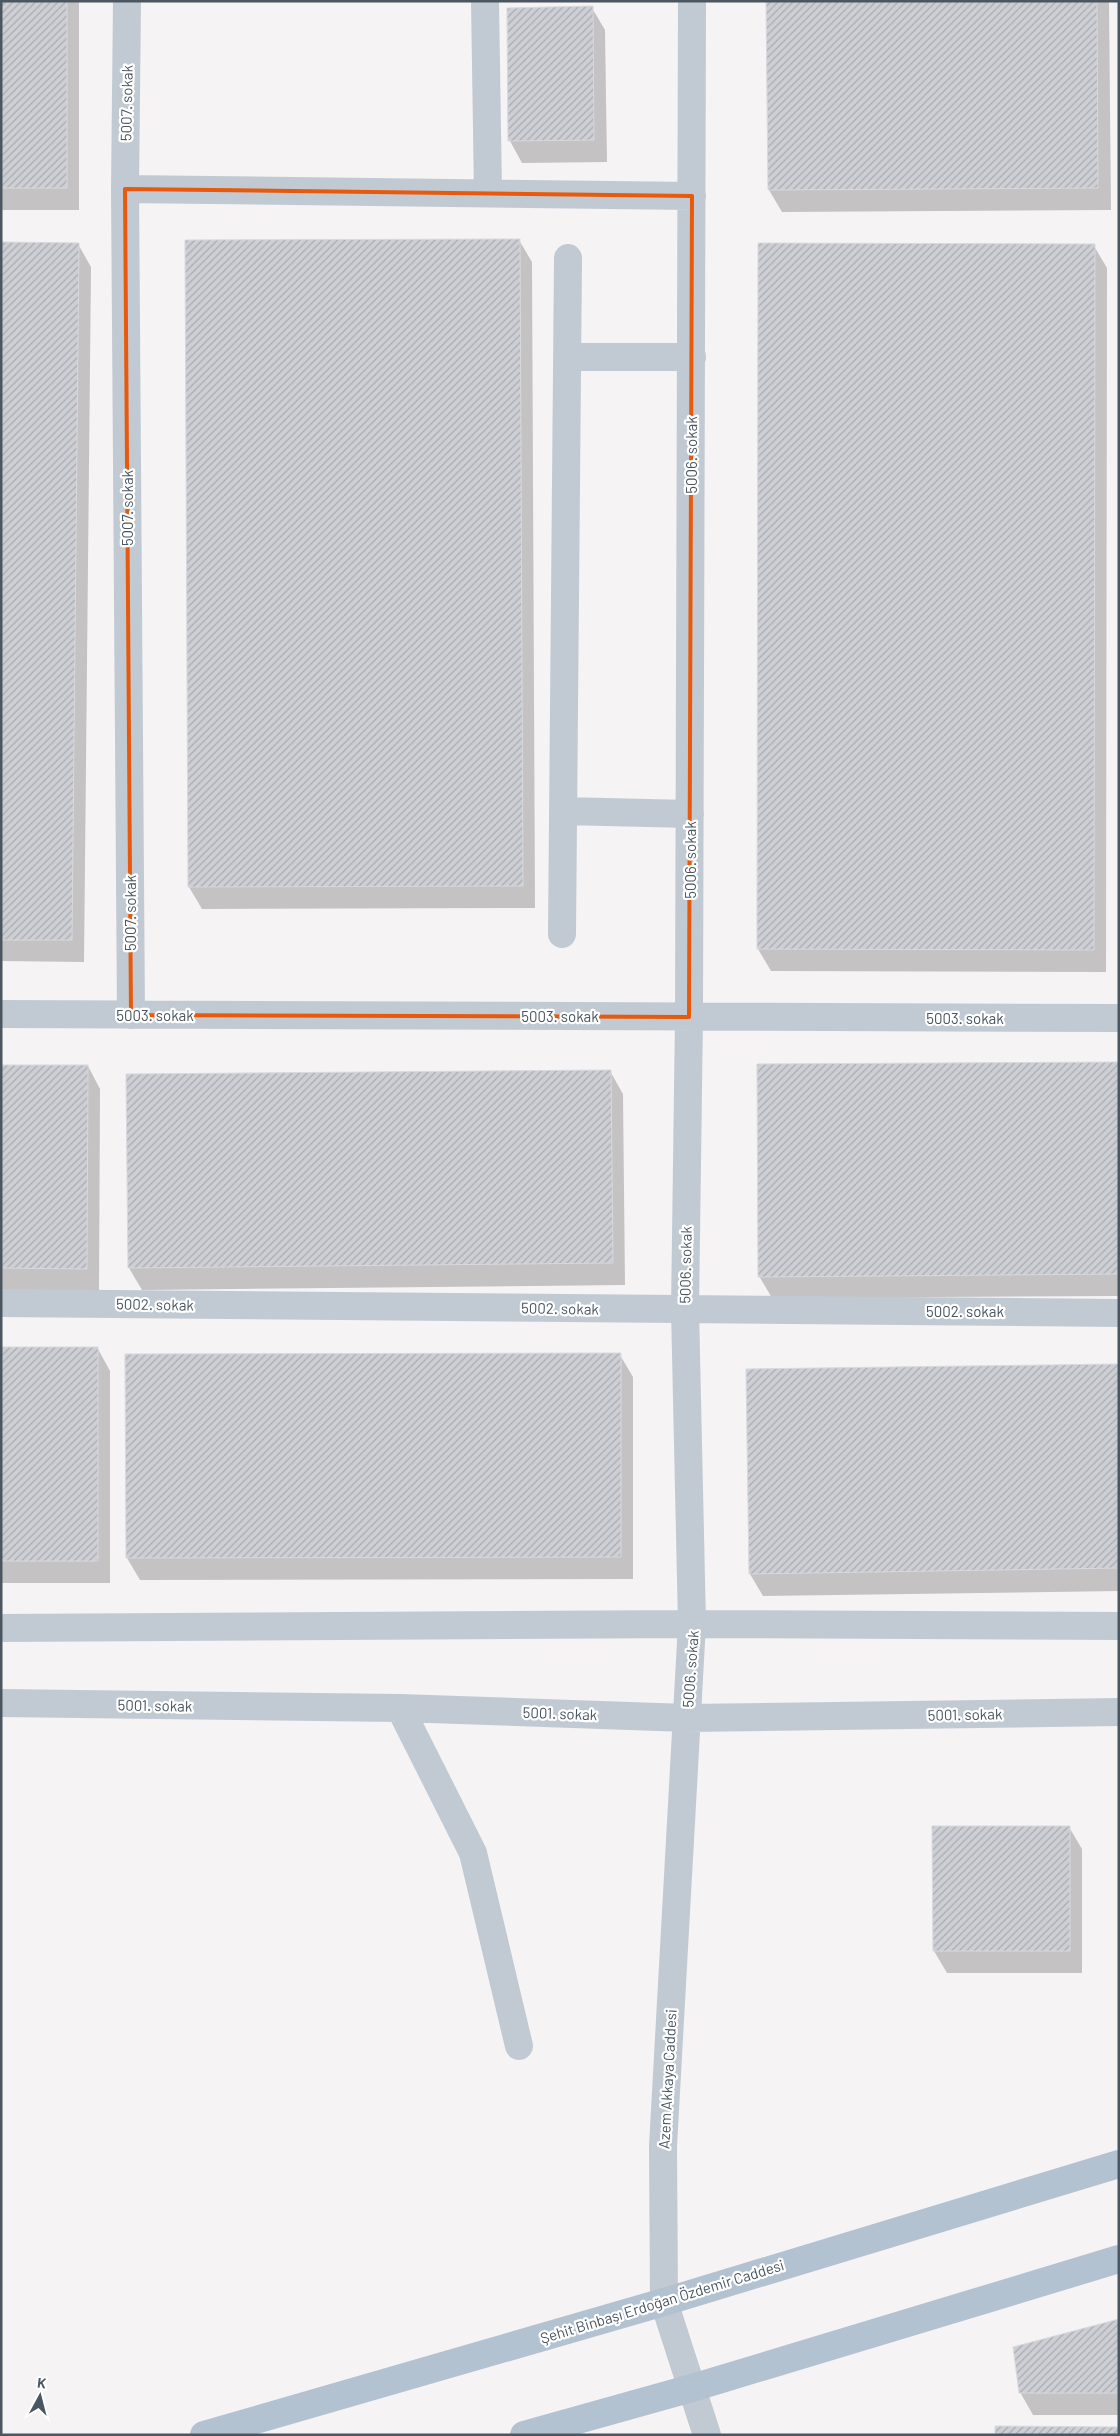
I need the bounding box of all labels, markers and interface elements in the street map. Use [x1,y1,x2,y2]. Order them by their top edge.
street label: 5007. sokak [116,64,136,141]
street label: 5006. sokak [682,416,700,494]
street label: 5007. sokak [118,469,136,546]
street label: 5006. sokak [681,821,699,899]
street label: 5007. sokak [121,874,139,951]
street label: 5003. sokak [116,1006,194,1024]
street label: 5003. sokak [521,1007,599,1025]
street label: 5003. sokak [926,1009,1004,1027]
street label: 5006. sokak [675,1226,695,1304]
street label: 5002. sokak [116,1294,195,1314]
street label: 5002. sokak [521,1298,600,1318]
street label: 5002. sokak [926,1302,1004,1320]
street label: 5006. sokak [678,1629,702,1708]
street label: 5001. sokak [118,1695,193,1715]
street label: 5001. sokak [522,1703,598,1723]
street label: 5001. sokak [928,1704,1003,1724]
street label: Azem Akkaya Caddesi [654,2009,680,2149]
street label: Şehit Binbaşı Erdoğan Özdemir Caddesi [538,2255,786,2347]
north arrow [15,2371,65,2421]
text: K [36,2374,47,2392]

